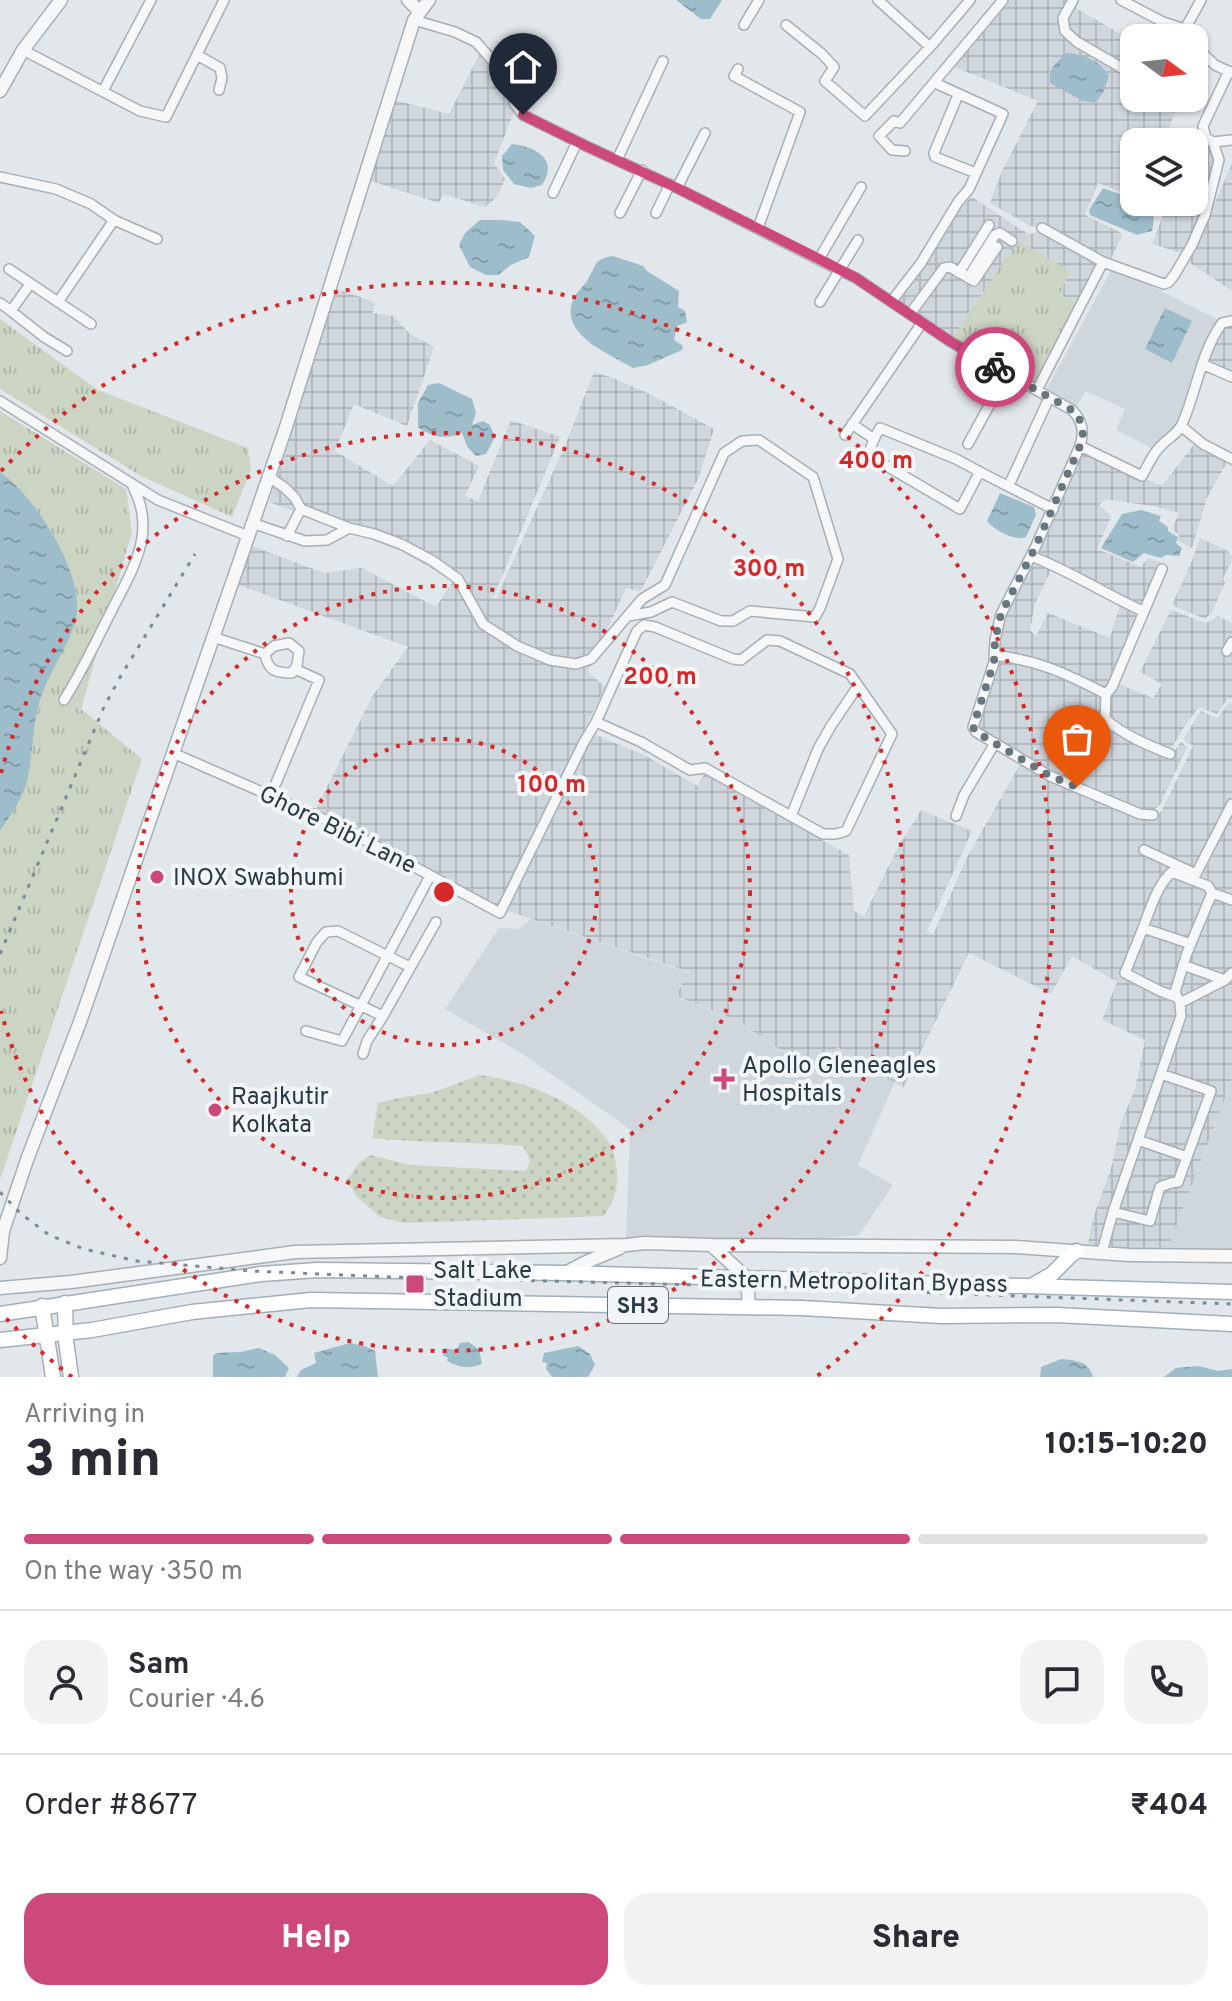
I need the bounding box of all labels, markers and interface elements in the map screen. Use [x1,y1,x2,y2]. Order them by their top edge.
north arrow [1120,24,1208,112]
map controls [1120,24,1208,216]
pin [489,33,557,115]
icon: home [501,45,545,89]
button: layers [1120,128,1208,216]
courier [955,327,1035,407]
icon: bike [973,345,1017,389]
text: 400 m [839,447,913,477]
text: 300 m [733,555,805,585]
text: 200 m [623,663,697,693]
pin [1043,705,1111,787]
icon: bag [1055,717,1099,761]
text: 100 m [518,771,586,801]
street label: Ghore Bibi Lane [254,780,421,882]
place label: INOX Swabhumi [173,864,344,894]
marker: INOX Swabhumi [148,868,166,886]
centre of rings [430,878,458,906]
place label: Apollo Gleneagles Hospitals [742,1052,937,1110]
marker: Apollo Gleneagles Hospitals [713,1068,735,1090]
place label: Raajkutir Kolkata [231,1083,329,1141]
marker: Raajkutir Kolkata [206,1101,224,1119]
place label: Salt Lake Stadium [433,1257,532,1315]
street label: Eastern Metropolitan Bypass [700,1265,1008,1301]
marker: Salt Lake Stadium [404,1273,426,1295]
road number: SH3 [608,1287,668,1323]
text: Arriving in [24,1399,145,1432]
text: 10:15–10:20 [1045,1427,1208,1464]
text: 3 min [24,1429,161,1495]
text: On the way · 350 m [24,1556,243,1589]
button: person [24,1640,108,1724]
button: chat [1020,1640,1104,1724]
button: phone [1124,1640,1208,1724]
text: Sam [128,1647,190,1684]
text: Courier · 4.6 [128,1684,265,1717]
text: Order #8677 [24,1788,197,1825]
text: ₹404 [1130,1788,1208,1825]
button: Help [24,1893,608,1985]
button: Share [624,1893,1208,1985]

